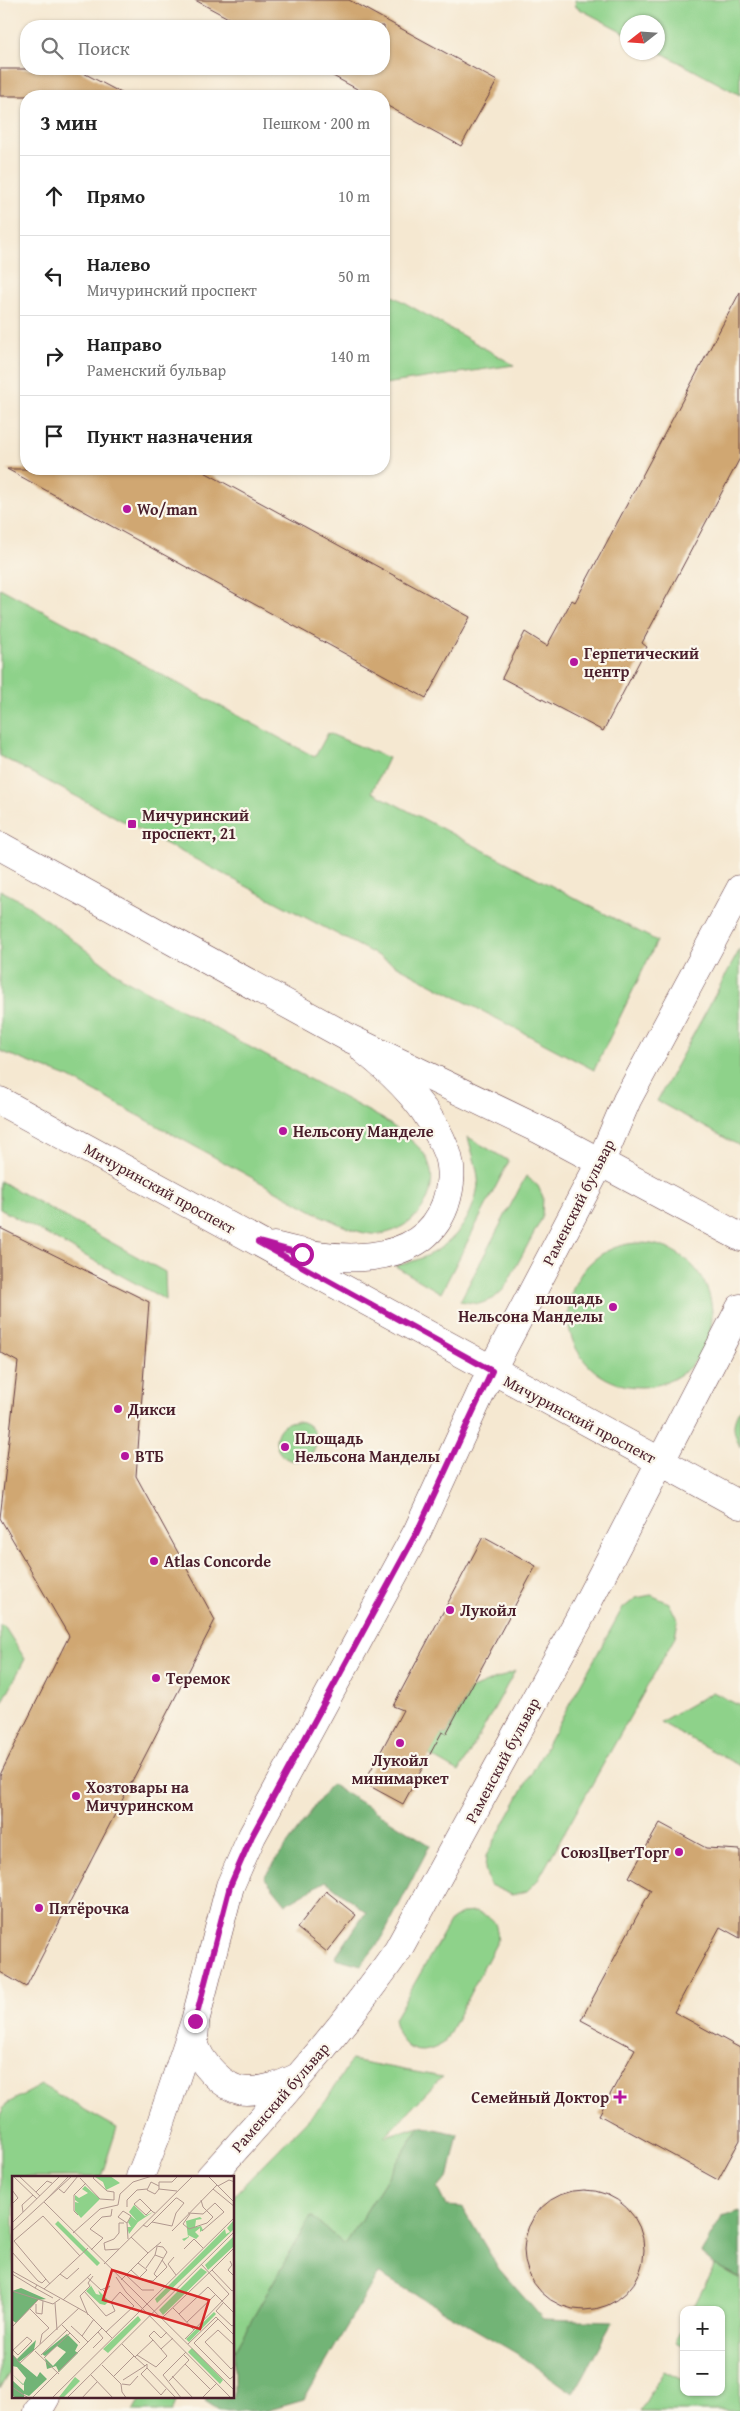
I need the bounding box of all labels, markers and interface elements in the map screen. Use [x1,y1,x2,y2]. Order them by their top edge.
north arrow [620,15,665,60]
search box [20,20,390,75]
icon: search [38,34,66,62]
text: Поиск [78,34,130,62]
text: 3 мин [40,107,97,138]
text: Пешком · 200 m [263,111,370,135]
icon: ahead [40,182,68,210]
text: Прямо [87,182,145,210]
text: 10 m [338,184,370,208]
text: Налево [87,250,150,278]
icon: left [40,262,68,290]
text: 50 m [338,264,370,288]
text: Мичуринский проспект [87,278,257,302]
text: Направо [87,330,162,358]
icon: right [40,342,68,370]
text: 140 m [330,344,370,368]
text: Раменский бульвар [87,358,226,382]
icon: arrive [40,422,68,450]
text: Пункт назначения [87,422,253,450]
place label: Wo/man [137,497,198,521]
marker: Wo/man [121,503,133,515]
place label: Герпетический центр [584,641,699,683]
marker: Герпетический центр [568,656,580,668]
place label: Мичуринский проспект, 21 [142,803,249,845]
marker: Мичуринский проспект, 21 [126,818,138,830]
place label: Нельсону Манделе [293,1119,434,1143]
marker: Нельсону Манделе [277,1125,289,1137]
street label: Раменский бульвар [536,1134,620,1269]
street label: Мичуринский проспект [80,1136,240,1240]
route start [291,1243,314,1266]
place label: площадь Нельсона Манделы [458,1286,604,1328]
marker: площадь Нельсона Манделы [607,1301,619,1313]
street label: Мичуринский проспект [499,1369,661,1470]
place label: Дикси [127,1397,176,1421]
marker: Дикси [112,1403,124,1415]
place label: Площадь Нельсона Манделы [295,1426,440,1468]
marker: Площадь Нельсона Манделы [279,1441,291,1453]
place label: ВТБ [135,1444,164,1468]
marker: ВТБ [119,1450,131,1462]
place label: Atlas Concorde [164,1549,271,1573]
marker: Atlas Concorde [148,1555,160,1567]
place label: Лукойл [460,1598,517,1622]
marker: Лукойл [444,1604,456,1616]
place label: Теремок [166,1666,231,1690]
marker: Теремок [150,1672,162,1684]
street label: Раменский бульвар [459,1693,545,1827]
marker: Лукойл минимаркет [394,1737,406,1749]
place label: Лукойл минимаркет [352,1748,449,1790]
place label: Хозтовары на Мичуринском [86,1775,193,1817]
marker: Хозтовары на Мичуринском [70,1790,82,1802]
place label: СоюзЦветТорг [561,1840,670,1864]
marker: СоюзЦветТорг [673,1846,685,1858]
place label: Пятёрочка [49,1896,130,1920]
marker: Пятёрочка [33,1902,45,1914]
route end [184,2010,207,2033]
street label: Раменский бульвар [225,2036,335,2157]
place label: Семейный Доктор [471,2085,609,2109]
marker: Семейный Доктор [613,2090,627,2104]
inset map [12,2176,235,2398]
map controls [680,2306,725,2396]
button: + [680,2306,725,2351]
button: − [680,2351,725,2396]

